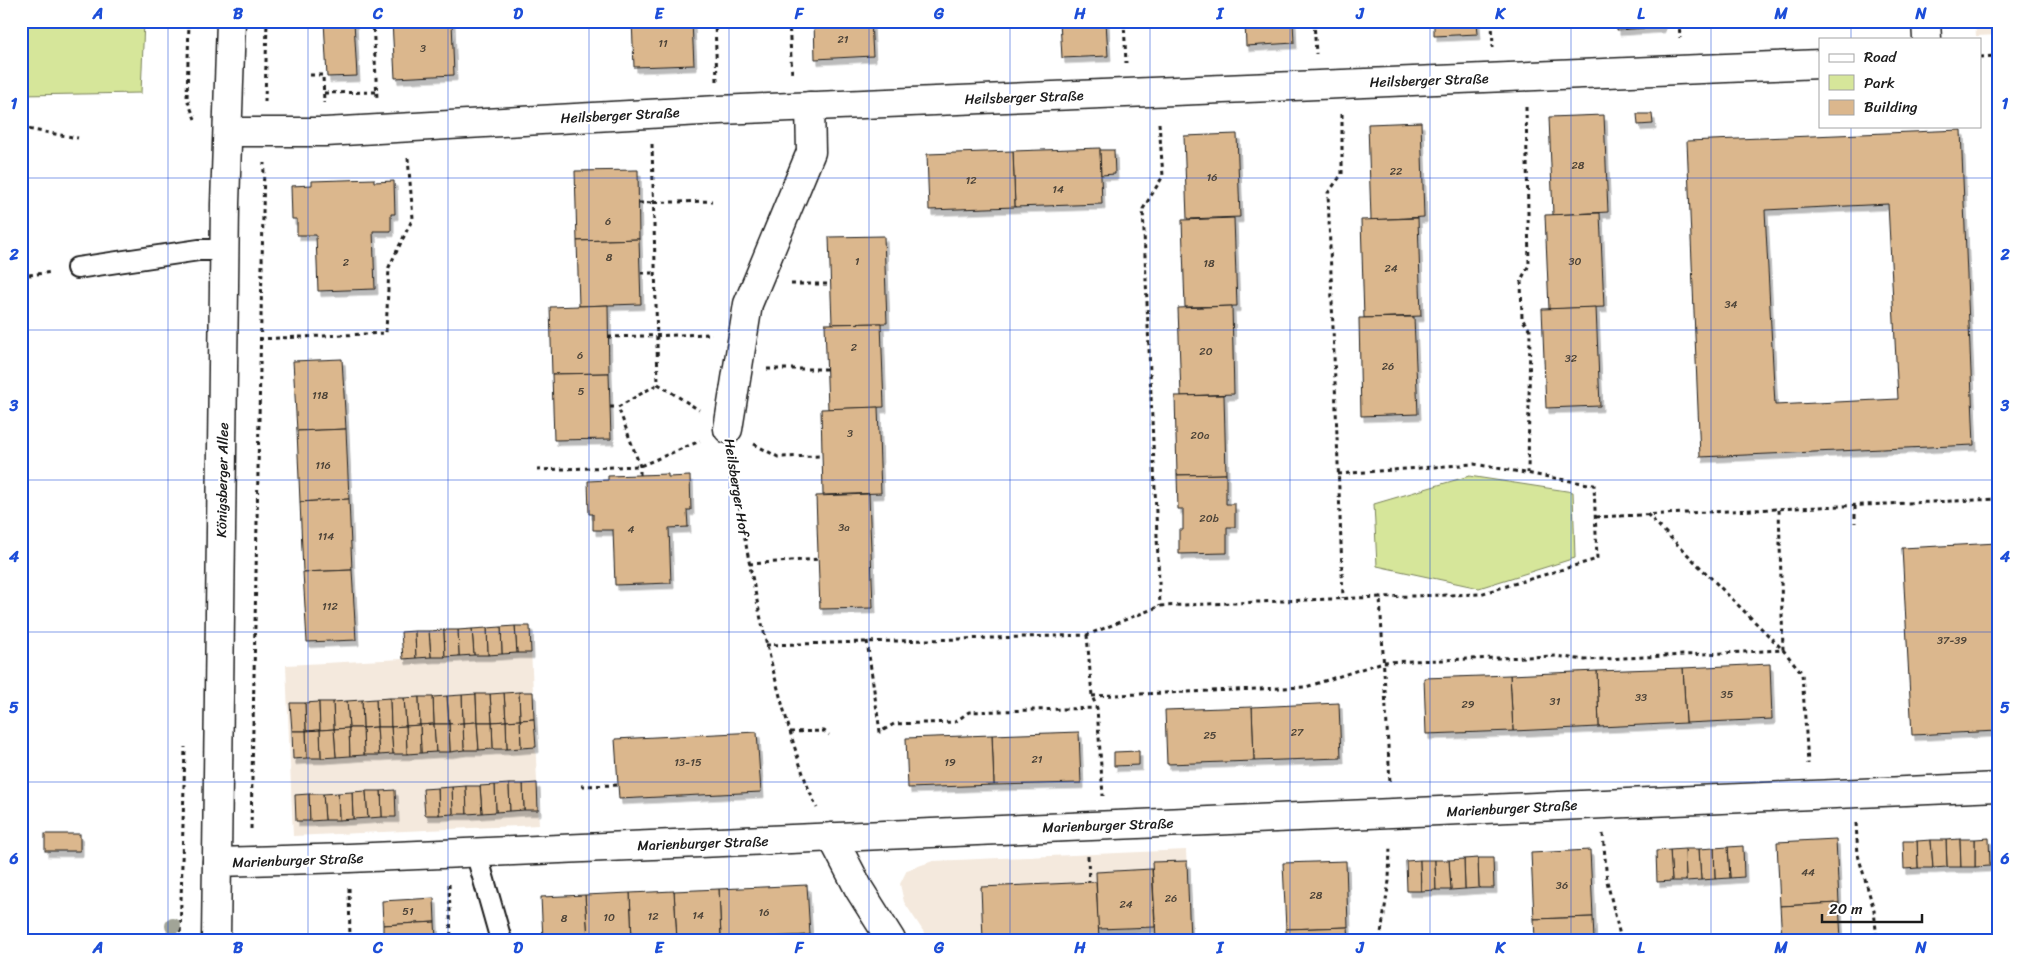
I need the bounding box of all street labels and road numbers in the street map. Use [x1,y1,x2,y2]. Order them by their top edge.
street label: Heilsberger Straße [1369,66,1489,95]
street label: Heilsberger Straße [964,83,1084,112]
street label: Heilsberger Straße [560,100,680,131]
street label: Königsberger Allee [209,422,236,538]
street label: Heilsberger Hof [716,437,757,539]
street label: Marienburger Straße [1446,793,1578,824]
street label: Marienburger Straße [1042,811,1174,840]
street label: Marienburger Straße [637,829,769,858]
street label: Marienburger Straße [232,846,364,875]

